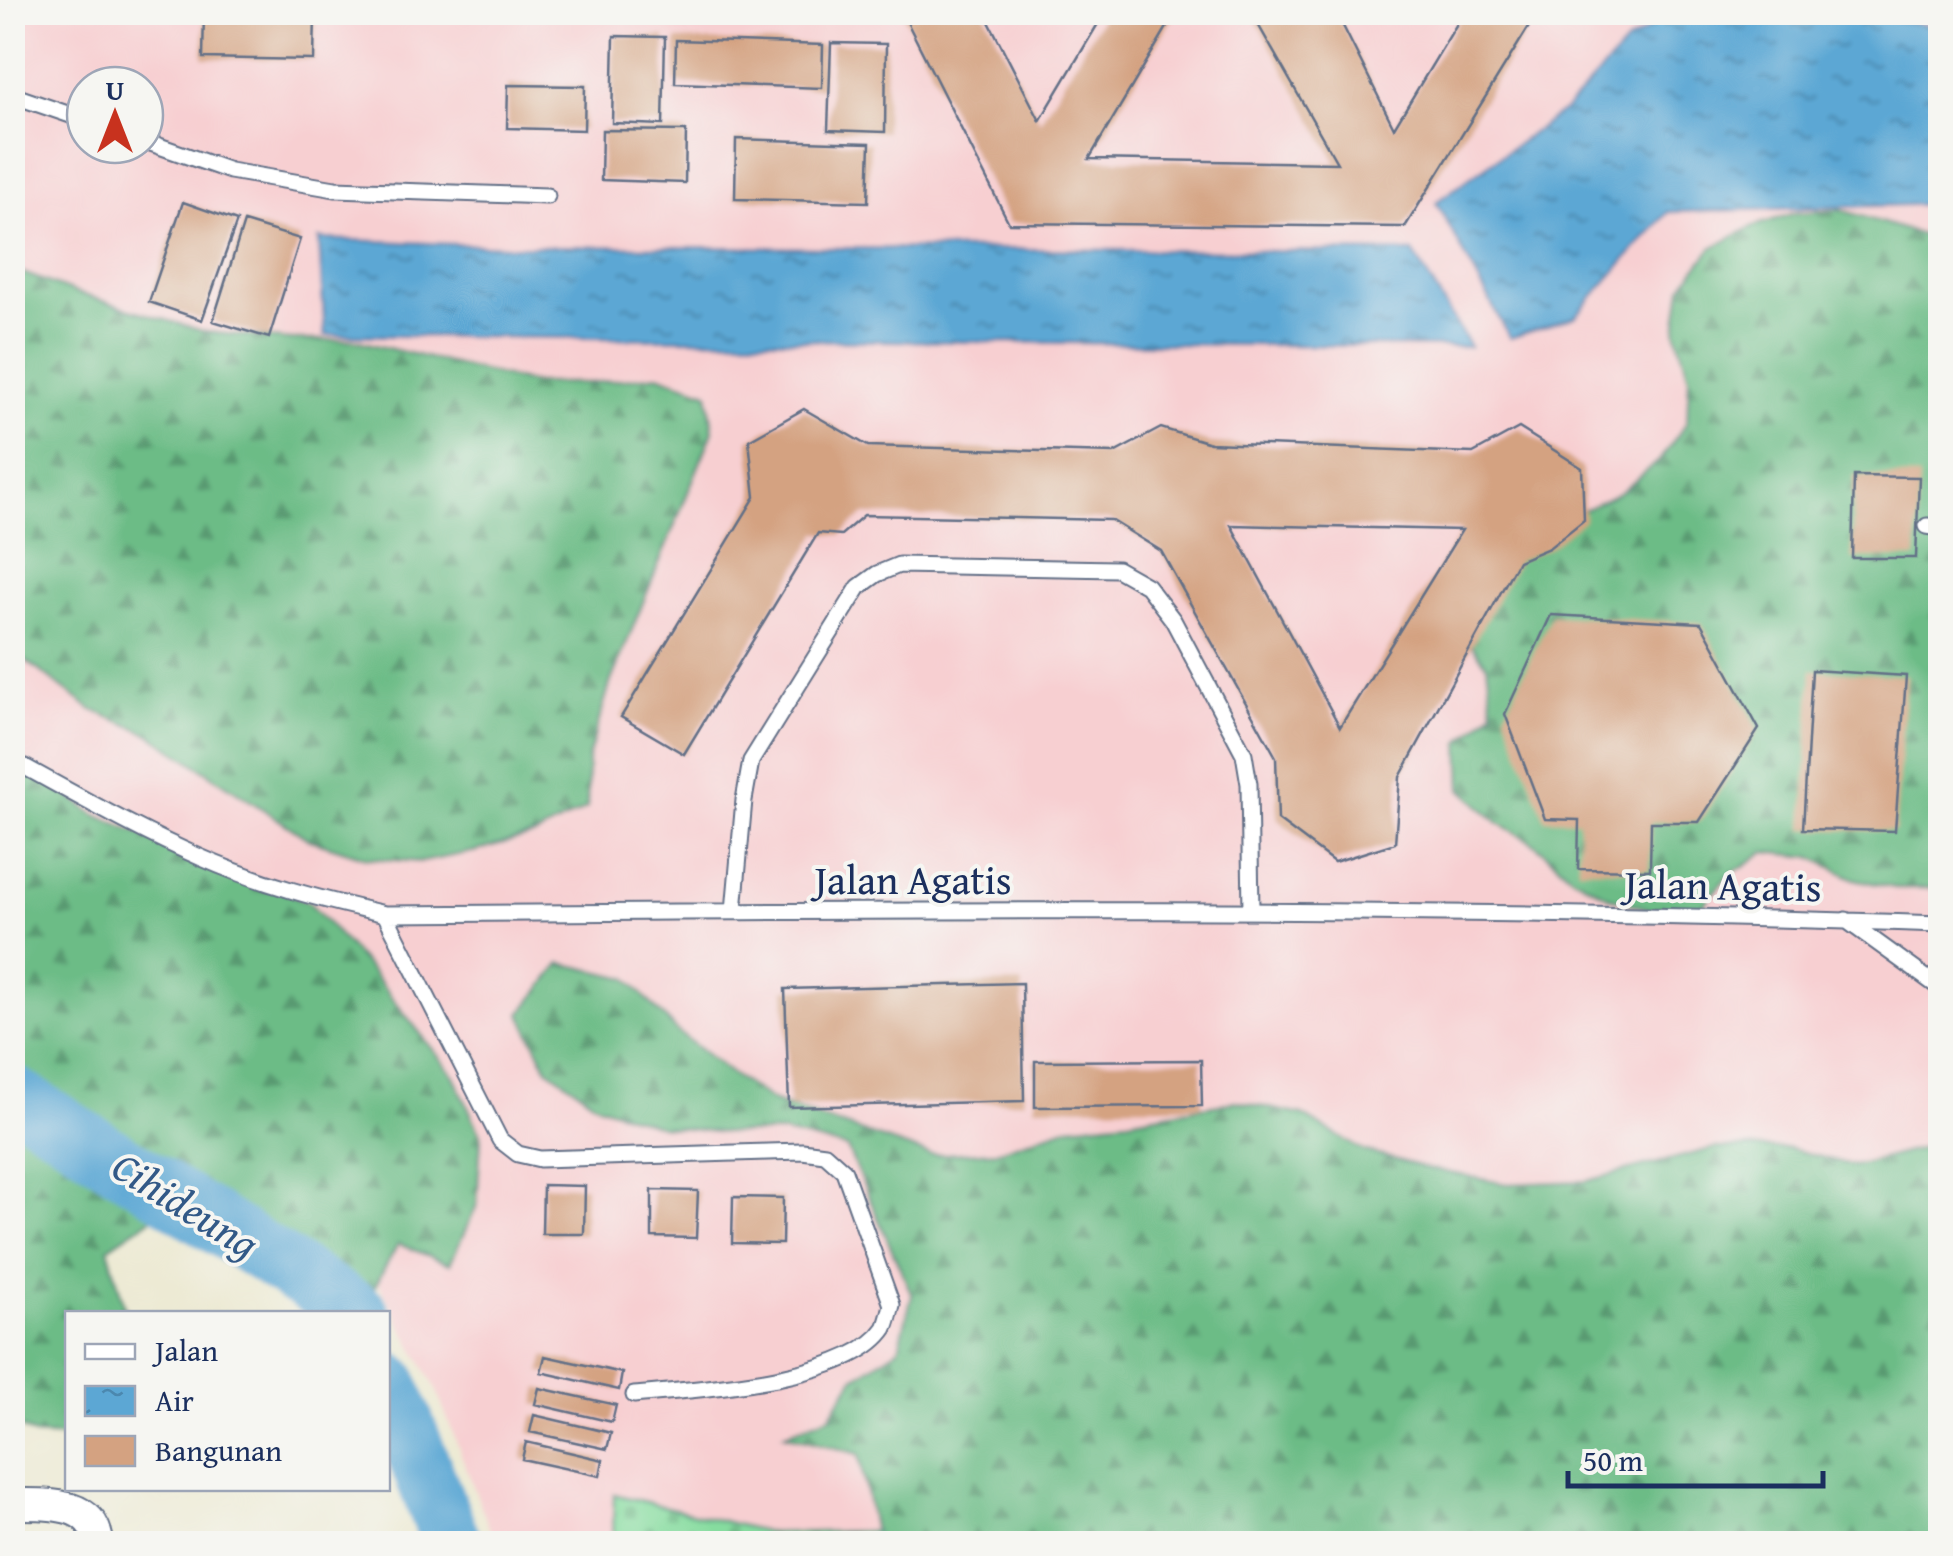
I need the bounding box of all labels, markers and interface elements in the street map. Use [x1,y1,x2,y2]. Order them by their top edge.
north arrow [65,65,165,165]
text: U [106,69,125,110]
street label: Jalan Agatis [809,850,1012,909]
street label: Jalan Agatis [1619,854,1822,916]
water label: Cihideung [101,1135,271,1273]
legend [65,1311,390,1491]
text: Jalan [151,1328,218,1372]
text: Air [155,1378,194,1422]
scale bar [1568,1426,1823,1488]
text: Bangunan [155,1428,282,1472]
text: 50 m [1583,1438,1643,1482]

